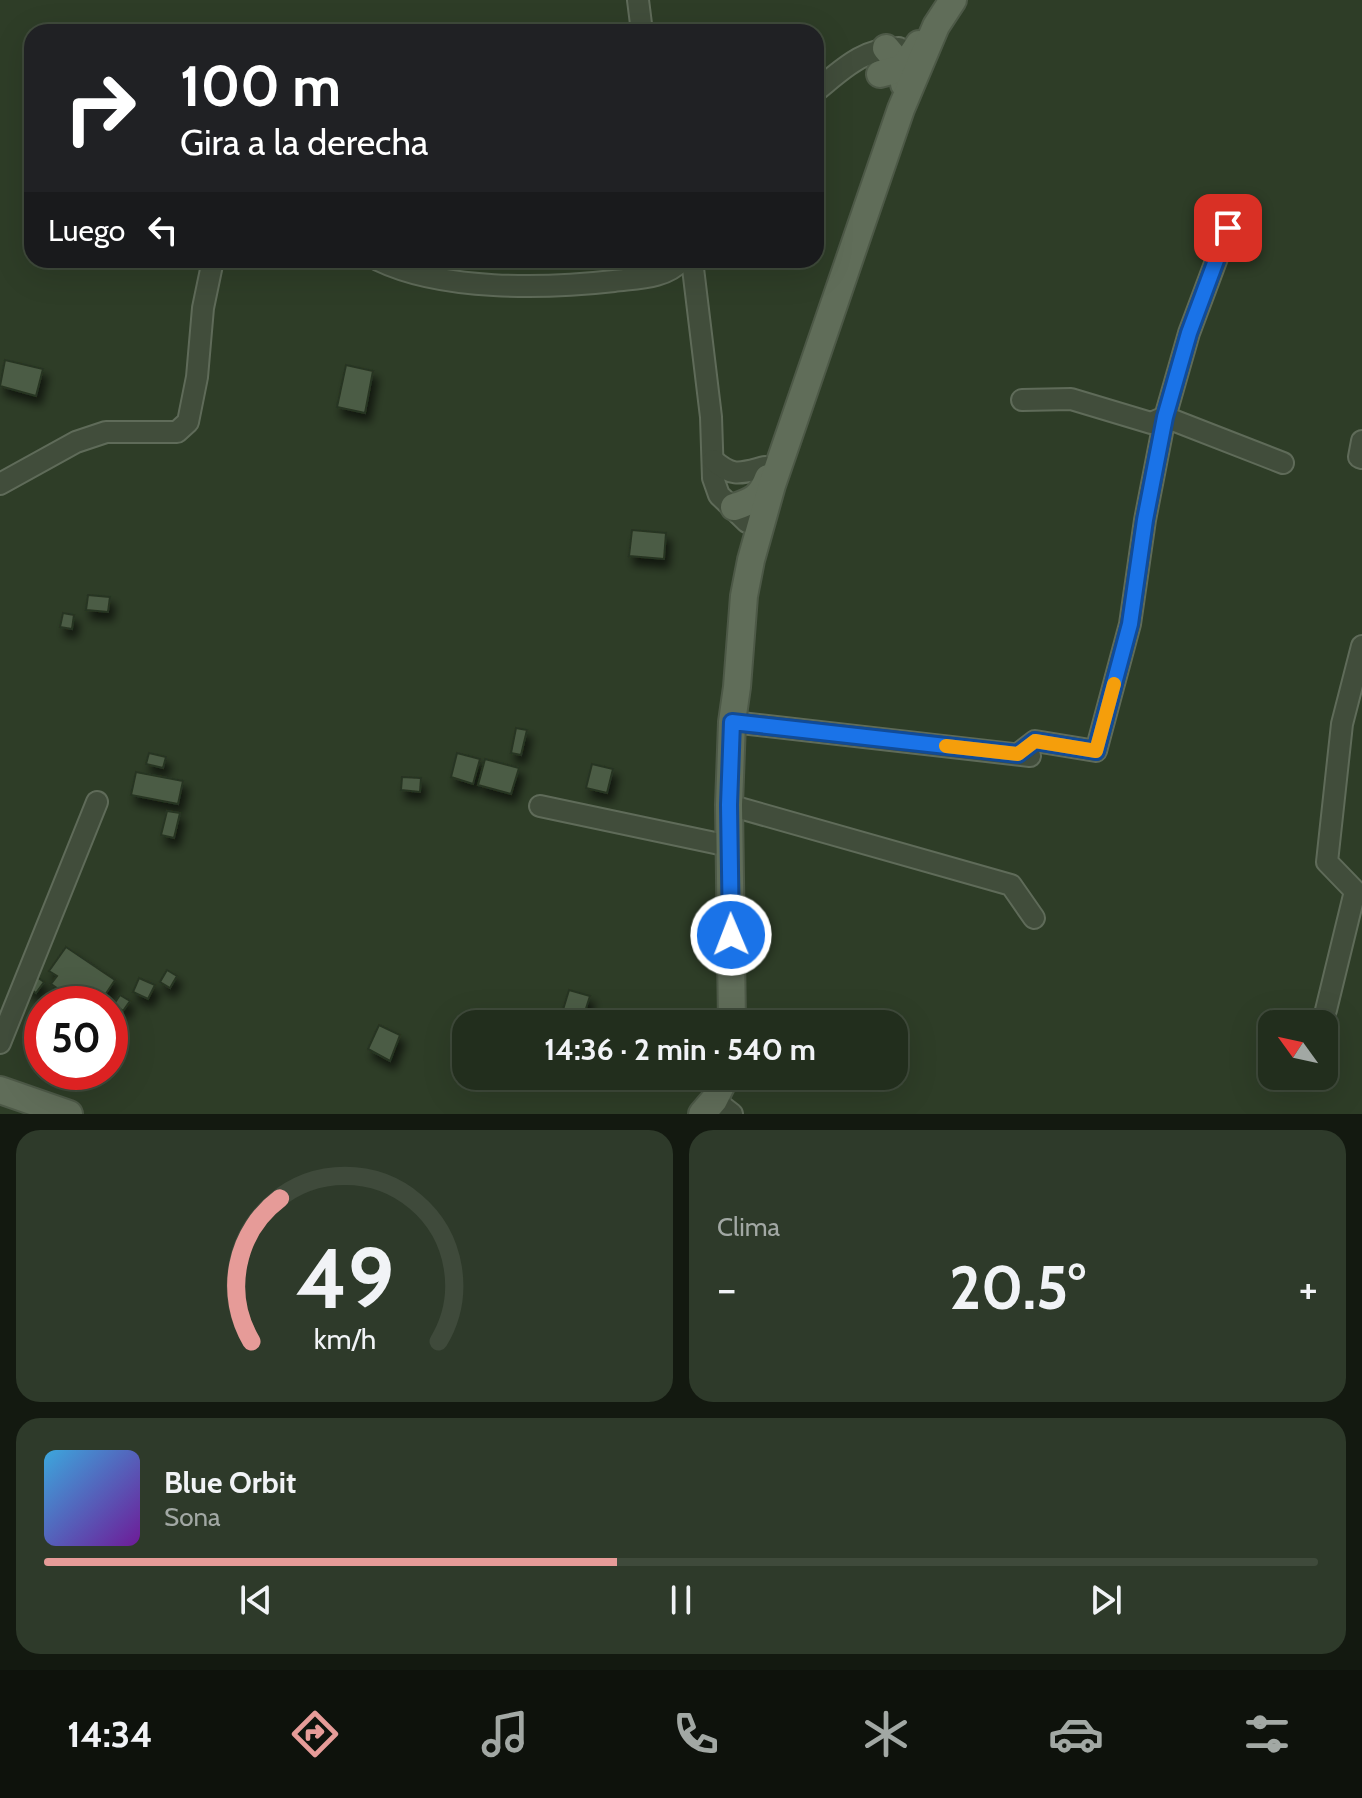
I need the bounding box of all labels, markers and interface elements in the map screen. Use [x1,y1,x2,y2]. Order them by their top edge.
text: 100 m [180,52,341,120]
icon: right [48,56,152,160]
text: Gira a la derecha [180,120,428,164]
pin [1194,194,1262,262]
icon: arrive [1206,206,1250,250]
icon: left [141,208,185,252]
text: Luego [48,212,125,249]
position arrow [689,893,773,977]
speed limit sign: 50 [24,986,128,1090]
north arrow [1258,1010,1338,1090]
map controls [1258,1010,1338,1090]
text: 14:36 · 2 min · 540 m [544,1031,816,1068]
text: Clima [717,1211,780,1243]
text: 49 [295,1228,394,1329]
text: 20.5° [949,1251,1086,1324]
text: − [717,1262,736,1315]
text: + [1299,1262,1318,1315]
text: km/h [313,1321,376,1356]
text: Blue Orbit [164,1464,296,1501]
text: Sona [164,1501,221,1533]
icon: previous [234,1578,278,1622]
icon: pause [659,1578,703,1622]
icon: next [1084,1578,1128,1622]
icon: directions [287,1706,343,1762]
icon: music [477,1706,533,1762]
icon: phone [668,1706,724,1762]
icon: climate [858,1706,914,1762]
icon: car [1048,1706,1104,1762]
icon: filters [1239,1706,1295,1762]
text: 14:34 [67,1712,153,1756]

